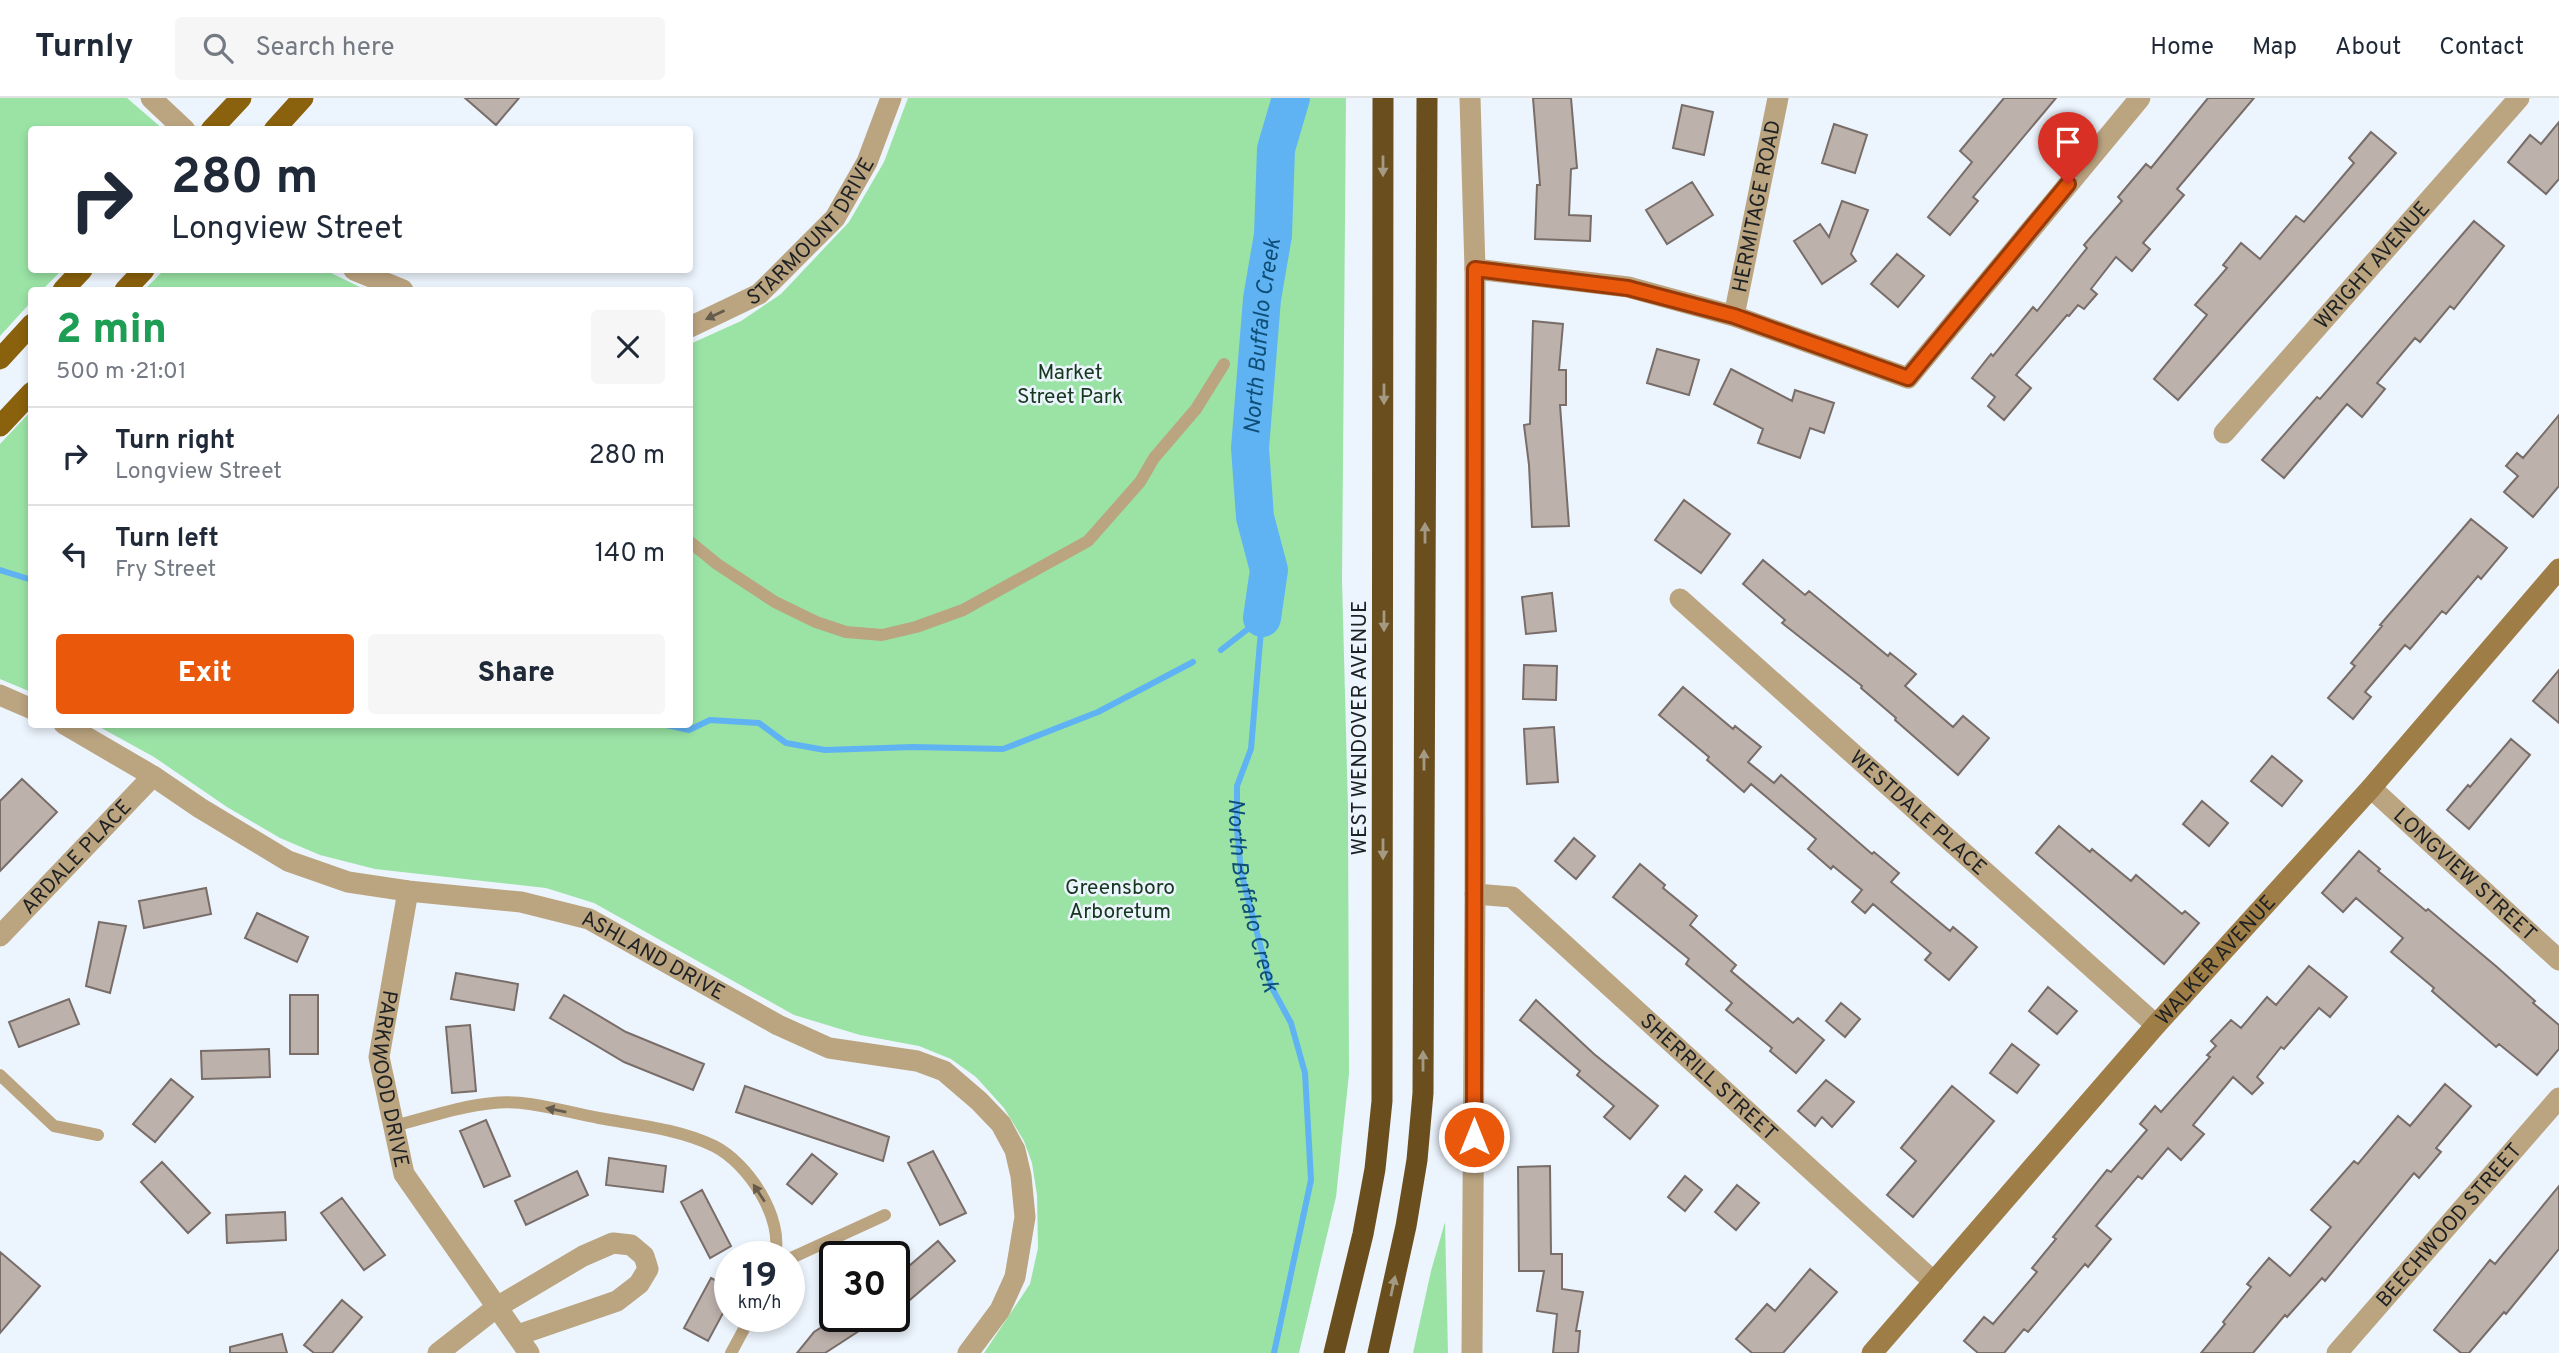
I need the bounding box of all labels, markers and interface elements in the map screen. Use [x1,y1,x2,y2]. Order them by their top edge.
search box [175,17,665,80]
text: Turnly [35,27,133,69]
icon: search [199,29,237,67]
text: Search here [255,32,394,65]
text: Home [2150,33,2214,63]
text: Map [2252,33,2297,63]
text: About [2335,33,2401,63]
text: Contact [2439,33,2524,63]
pin [2038,112,2098,184]
street label: HERMITAGE ROAD [1727,118,1788,295]
icon: arrive [2049,123,2087,161]
text: 280 m [171,149,318,211]
street label: STARMOUNT DRIVE [743,153,882,313]
icon: right [56,154,147,245]
one-way arrow [1377,155,1389,177]
street label: WRIGHT AVENUE [2309,196,2437,336]
text: Longview Street [171,210,403,250]
water label: North Buffalo Creek [1239,236,1289,436]
text: 2 min [56,305,167,358]
button: close [591,310,665,384]
one-way arrow [705,310,726,321]
text: 500 m · 21:01 [56,358,186,387]
park label: Market Street Park [1017,360,1123,411]
one-way arrow [1378,383,1389,405]
text: Turn right [115,425,235,458]
icon: right [56,437,94,475]
text: 280 m [589,440,665,473]
text: Longview Street [115,458,282,487]
one-way arrow [1419,522,1431,544]
text: Turn left [115,523,219,556]
icon: left [56,535,94,573]
text: 140 m [595,538,665,571]
text: Fry Street [115,556,216,585]
street label: WEST WENDOVER AVENUE [1347,601,1374,855]
one-way arrow [1378,610,1390,632]
button: Exit [56,634,354,714]
button: Share [368,634,665,714]
street label: WESTDALE PLACE [1843,745,1992,882]
one-way arrow [1418,749,1429,771]
street label: ARDALE PLACE [16,794,138,921]
water label: North Buffalo Creek [1220,798,1284,996]
street label: LONGVIEW STREET [2387,803,2542,948]
one-way arrow [1377,838,1389,860]
park label: Greensboro Arboretum [1065,875,1175,926]
street label: WALKER AVENUE [2150,890,2282,1032]
street label: ASHLAND DRIVE [579,906,729,1007]
street label: PARKWOOD DRIVE [364,988,414,1170]
street label: SHERRILL STREET [1634,1008,1783,1148]
one-way arrow [1417,1050,1429,1072]
position arrow [1437,1100,1511,1174]
one-way arrow [545,1104,567,1115]
street label: BEECHWOOD STREET [2371,1138,2529,1313]
one-way arrow [752,1183,765,1203]
speed limit sign: 30 [819,1241,910,1332]
text: 19 [742,1255,777,1299]
one-way arrow [1388,1275,1399,1297]
text: km/h [738,1292,781,1315]

